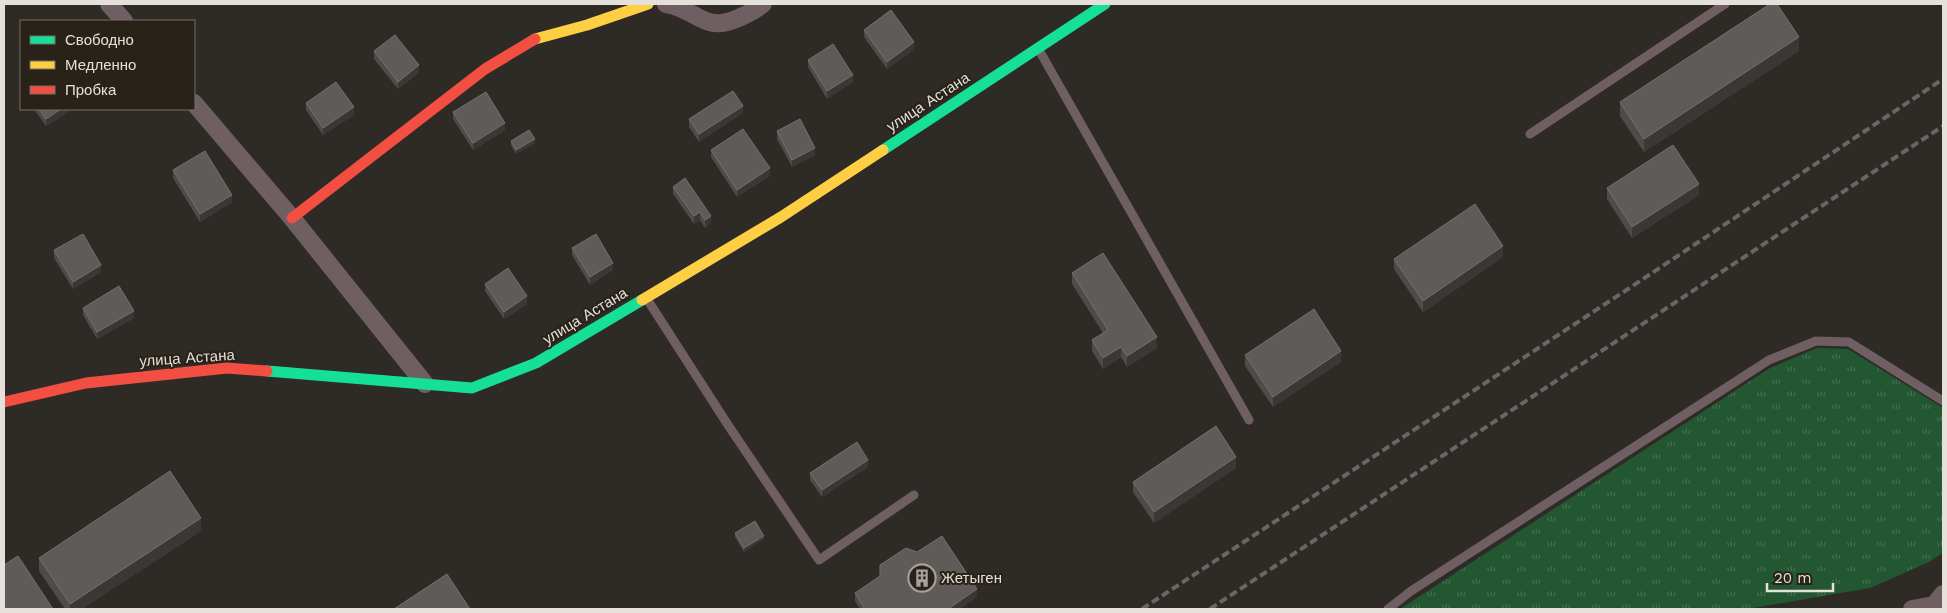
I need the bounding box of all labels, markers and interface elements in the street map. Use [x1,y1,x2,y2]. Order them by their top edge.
legend [20,20,195,110]
text: Свободно [65,31,134,49]
text: Медленно [65,56,136,74]
street label: улица Астана [883,68,974,136]
text: Пробка [65,81,117,99]
street label: улица Астана [539,283,631,348]
street label: улица Астана [139,346,236,370]
scale bar [1767,560,1833,592]
building icon: Жетыген [907,563,937,593]
place label: Жетыген [941,569,1002,587]
text: 20 m [1774,569,1812,587]

